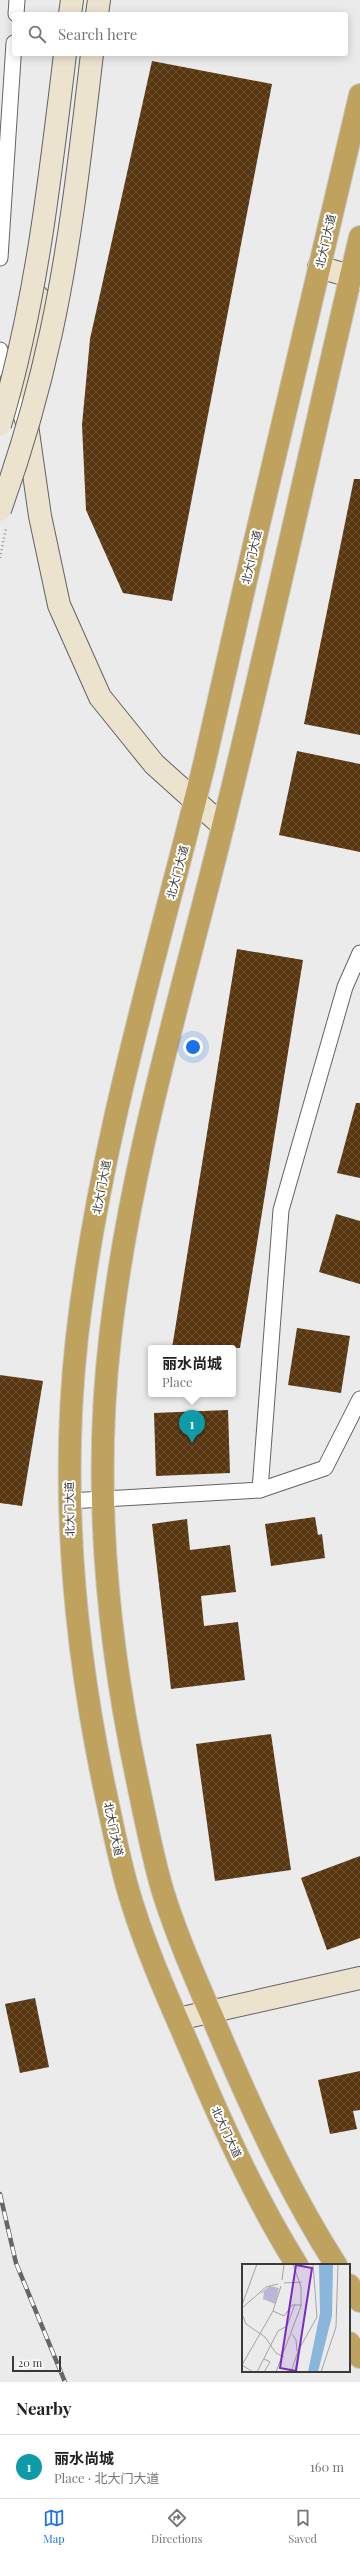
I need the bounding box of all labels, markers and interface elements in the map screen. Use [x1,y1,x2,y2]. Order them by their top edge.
search box [12,12,348,56]
icon: search [26,23,48,45]
text: Search here [58,24,137,44]
street label: 北大门大道 [312,213,338,269]
street label: 北大门大道 [238,529,264,585]
street label: 北大门大道 [163,843,191,901]
your location [183,1037,203,1057]
street label: 北大门大道 [88,1159,114,1215]
popup [148,1345,236,1397]
text: 丽水尚城 [162,1353,222,1373]
text: Place [162,1373,193,1390]
pin: 1 [179,1410,205,1443]
street label: 北大门大道 [61,1481,77,1537]
street label: 北大门大道 [101,1801,127,1857]
street label: 北大门大道 [209,2104,245,2160]
inset map [242,2264,350,2372]
scale bar [12,2354,61,2373]
text: 20 m [18,2355,42,2370]
text: Nearby [16,2397,71,2419]
text: 丽水尚城 [54,2448,114,2468]
text: 1 [27,2458,31,2475]
text: 160 m [310,2458,344,2475]
text: Place · 北大门大道 [54,2469,159,2486]
tab: Map [43,2507,65,2546]
tab: Directions [151,2507,202,2546]
tab: Saved [288,2507,317,2546]

